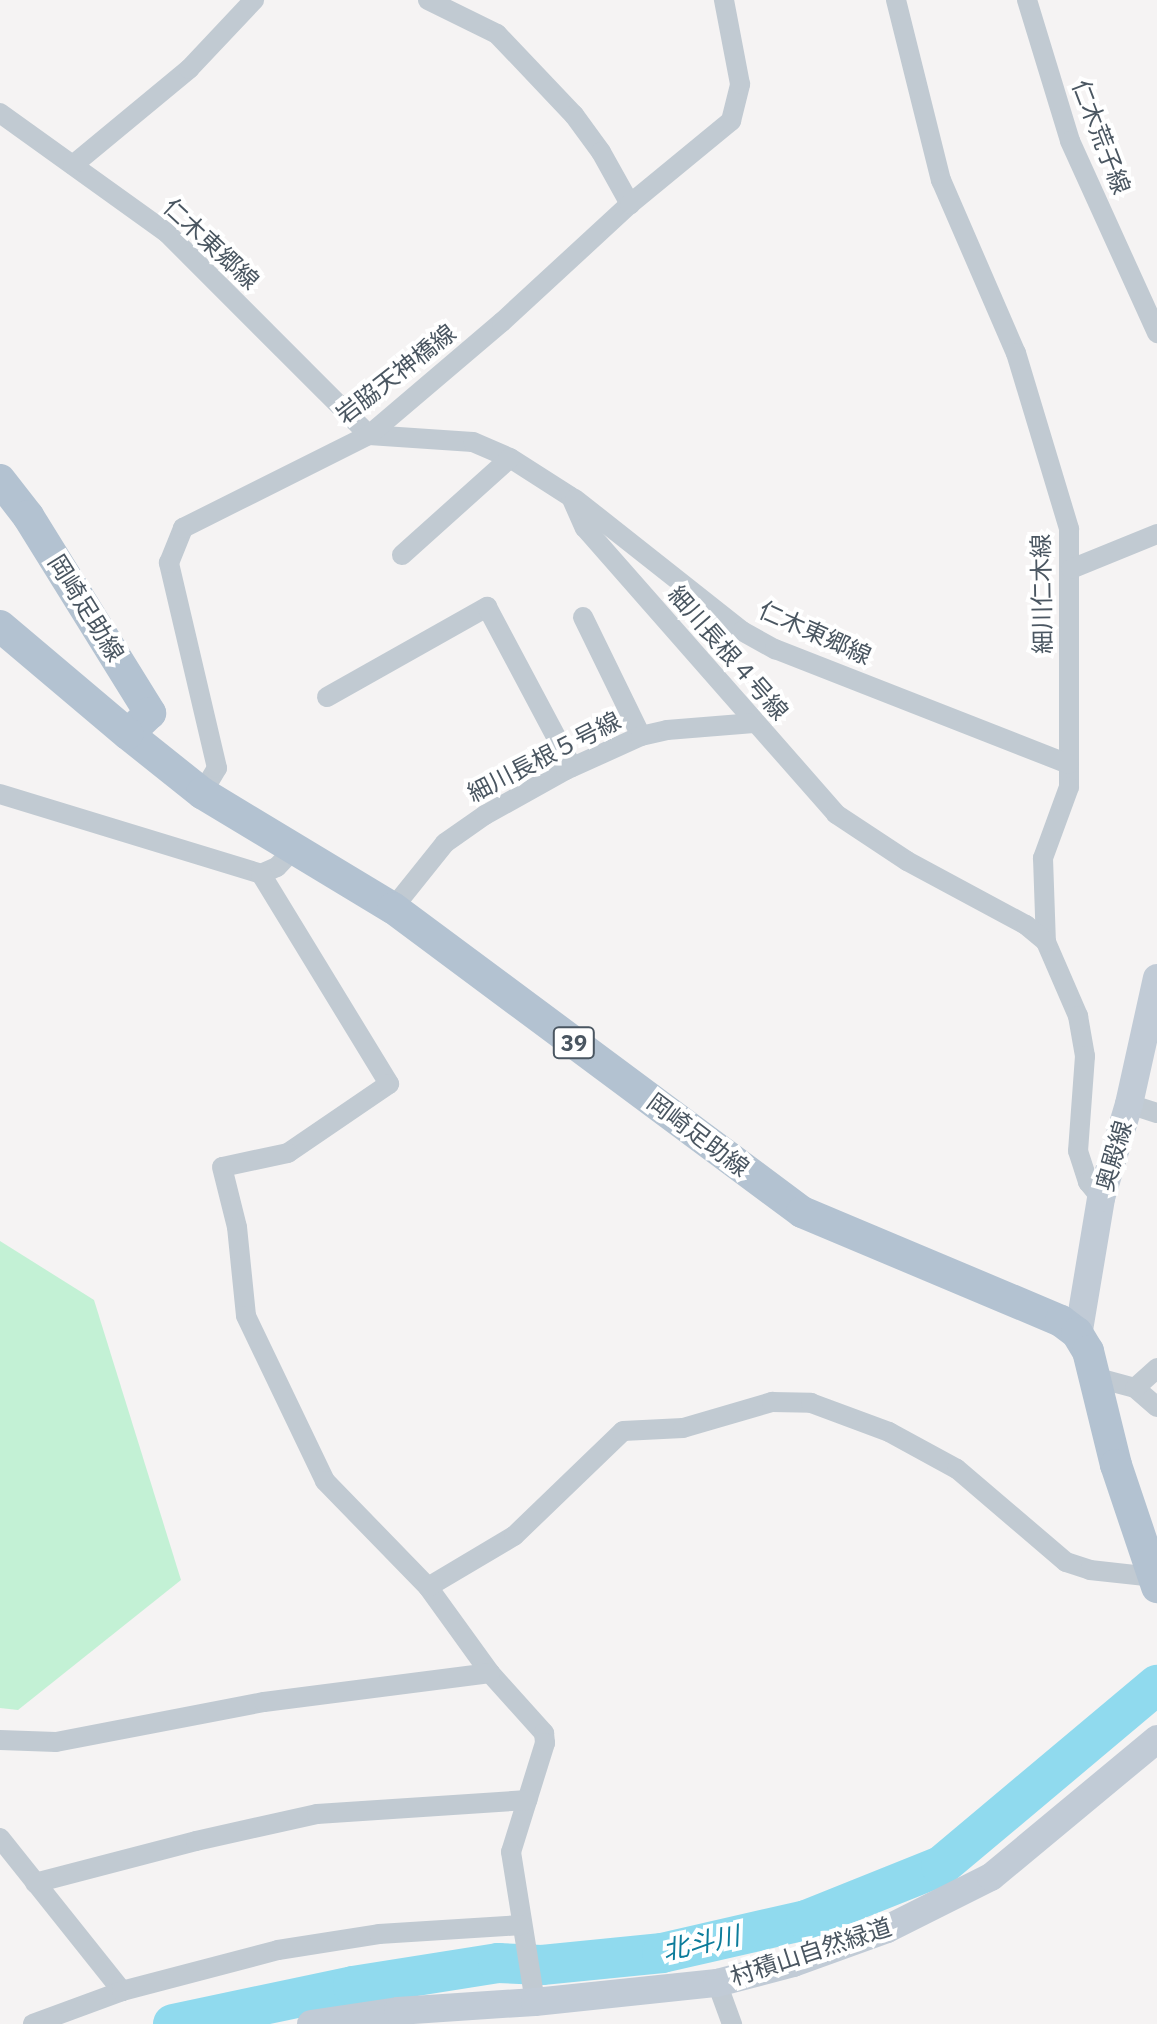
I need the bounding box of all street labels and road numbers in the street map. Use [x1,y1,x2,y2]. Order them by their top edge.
street label: 仁木荒子線 [1066,76,1136,198]
street label: 仁木東郷線 [157,193,265,295]
street label: 岩脇天神橋線 [330,318,462,430]
street label: 細川仁木線 [1027,534,1057,654]
street label: 岡崎足助線 [42,549,130,667]
street label: 細川長根４号線 [662,580,794,726]
street label: 仁木東郷線 [754,595,876,671]
street label: 細川長根５号線 [463,706,625,808]
road number: 39 [552,1025,596,1061]
street label: 岡崎足助線 [641,1087,755,1183]
street label: 奥殿線 [1090,1117,1138,1195]
street label: 村積山自然緑道 [727,1912,895,1992]

